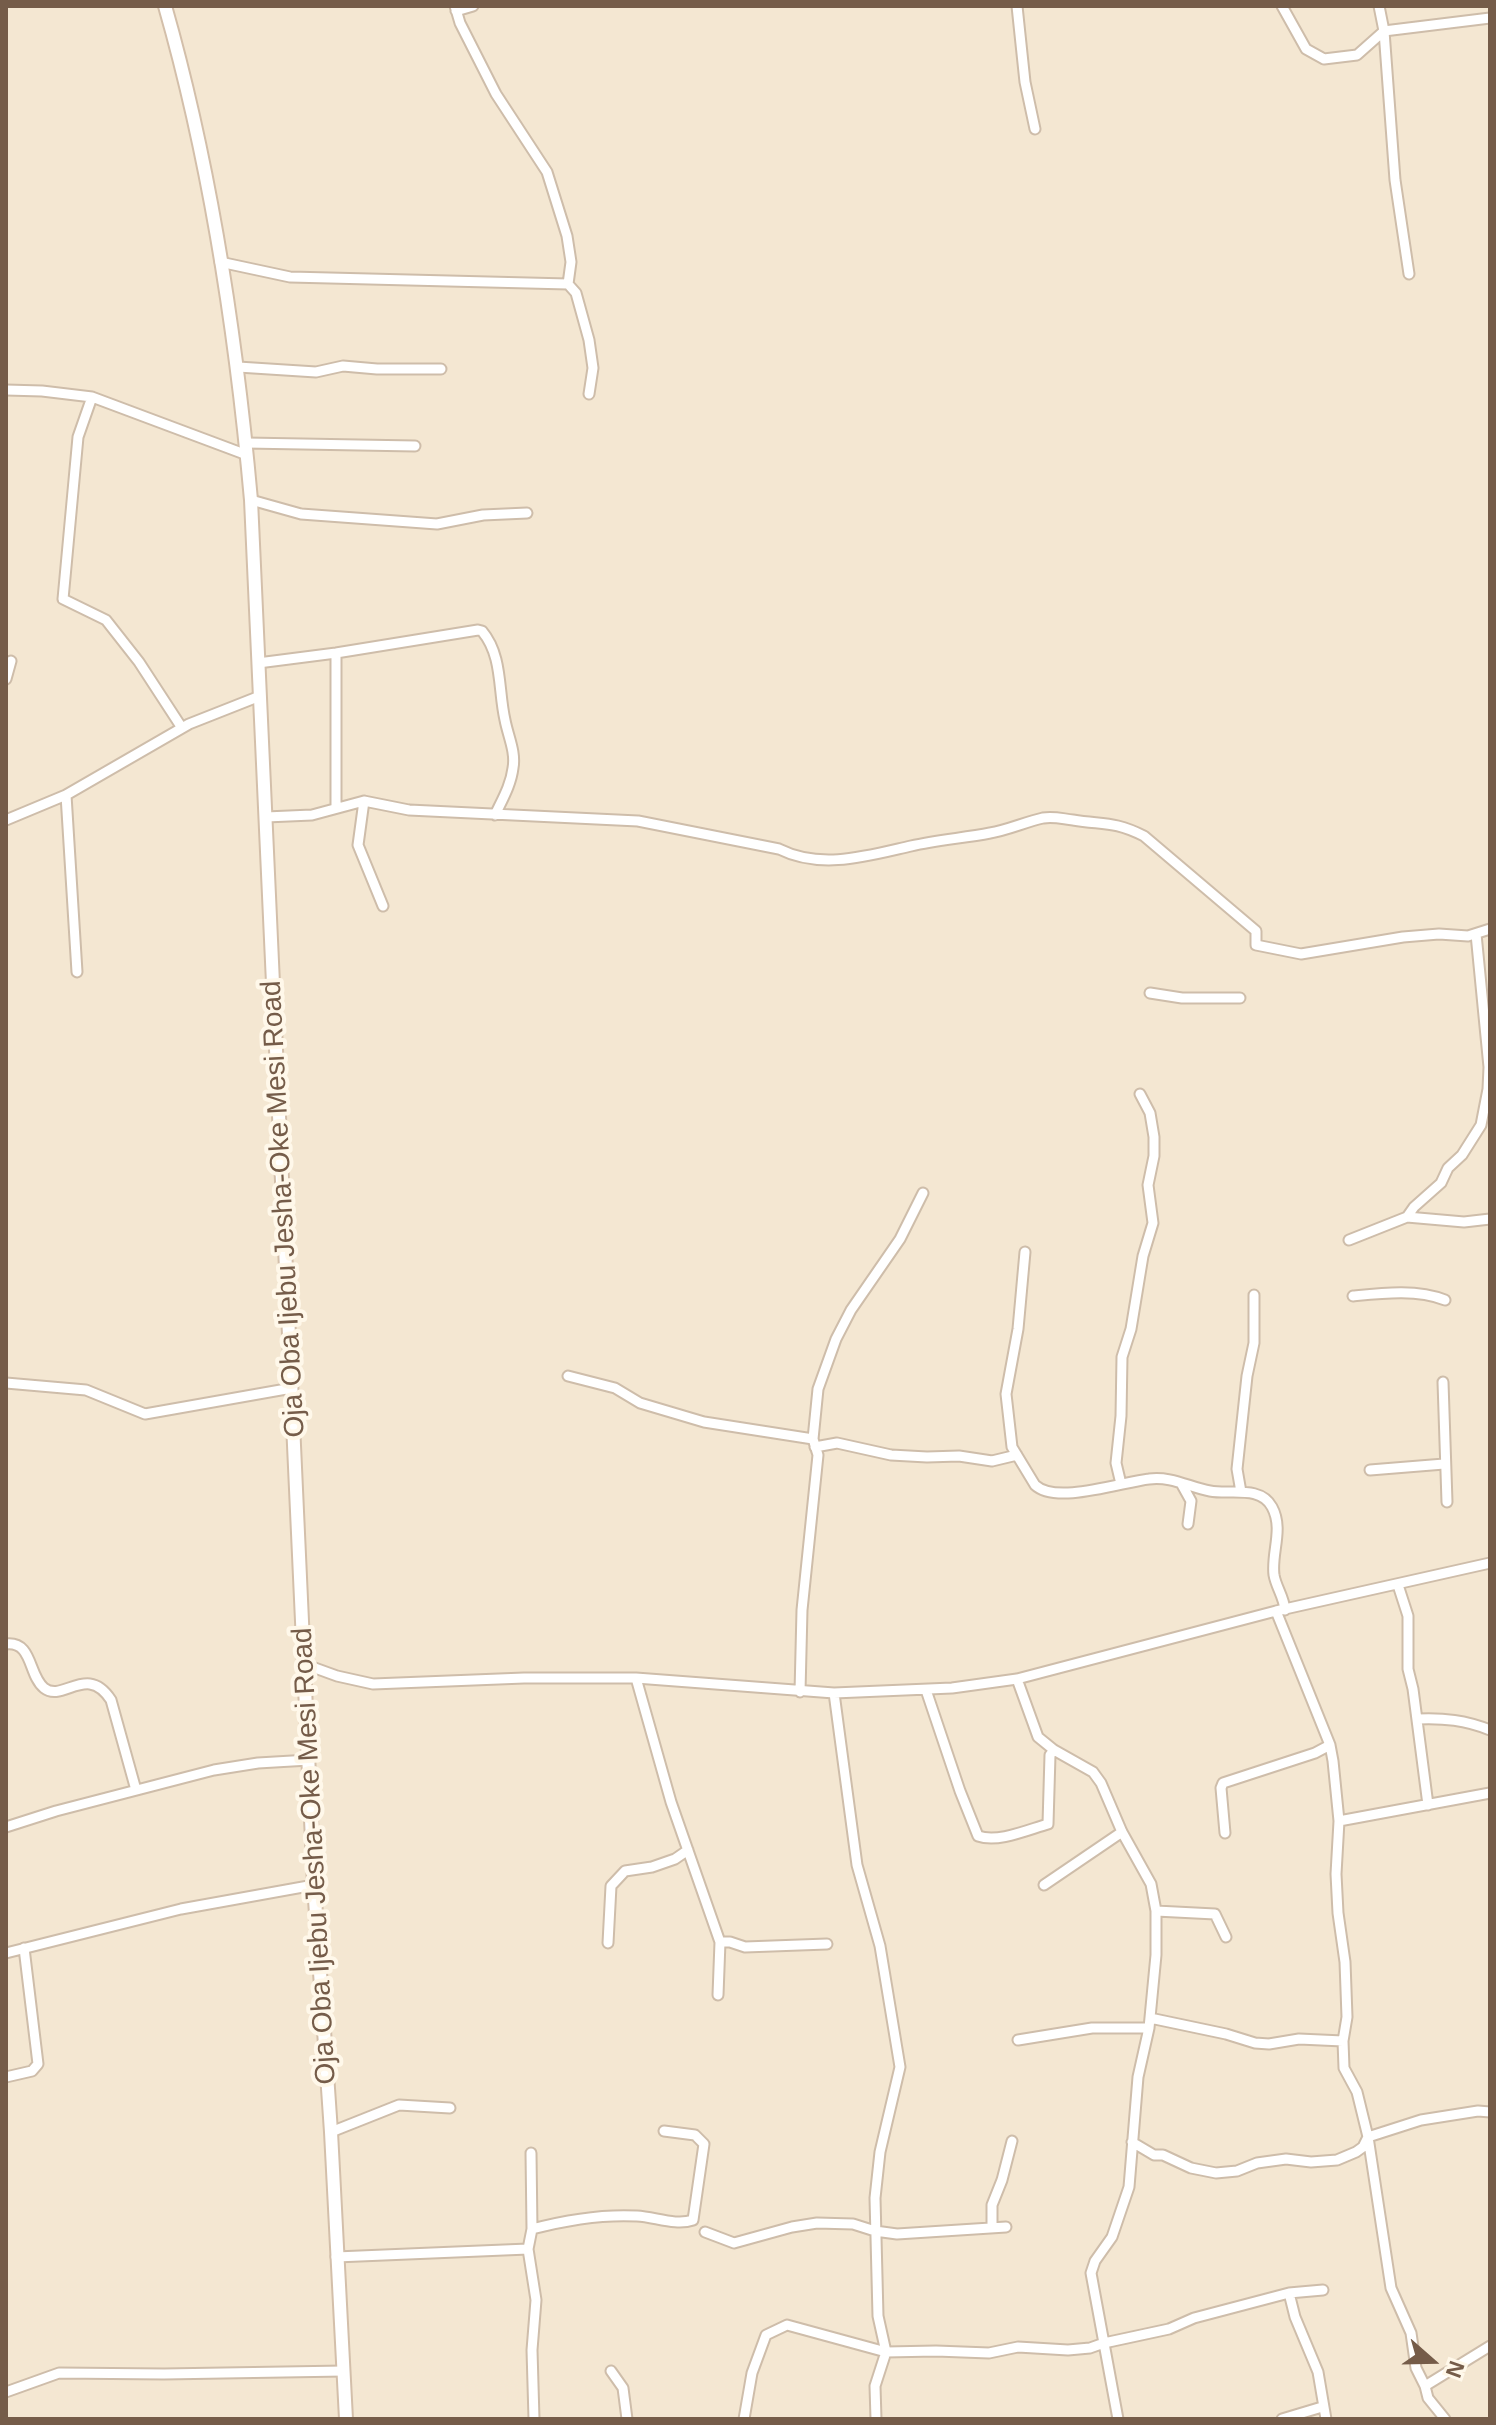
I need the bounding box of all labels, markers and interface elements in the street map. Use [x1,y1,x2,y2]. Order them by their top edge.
street label: Oja Oba Ijebu Jesha-Oke Mesi Road [255,980,313,1438]
street label: Oja Oba Ijebu Jesha-Oke Mesi Road [286,1627,344,2085]
north arrow [1392,2321,1472,2401]
text: N [1441,2358,1469,2381]

